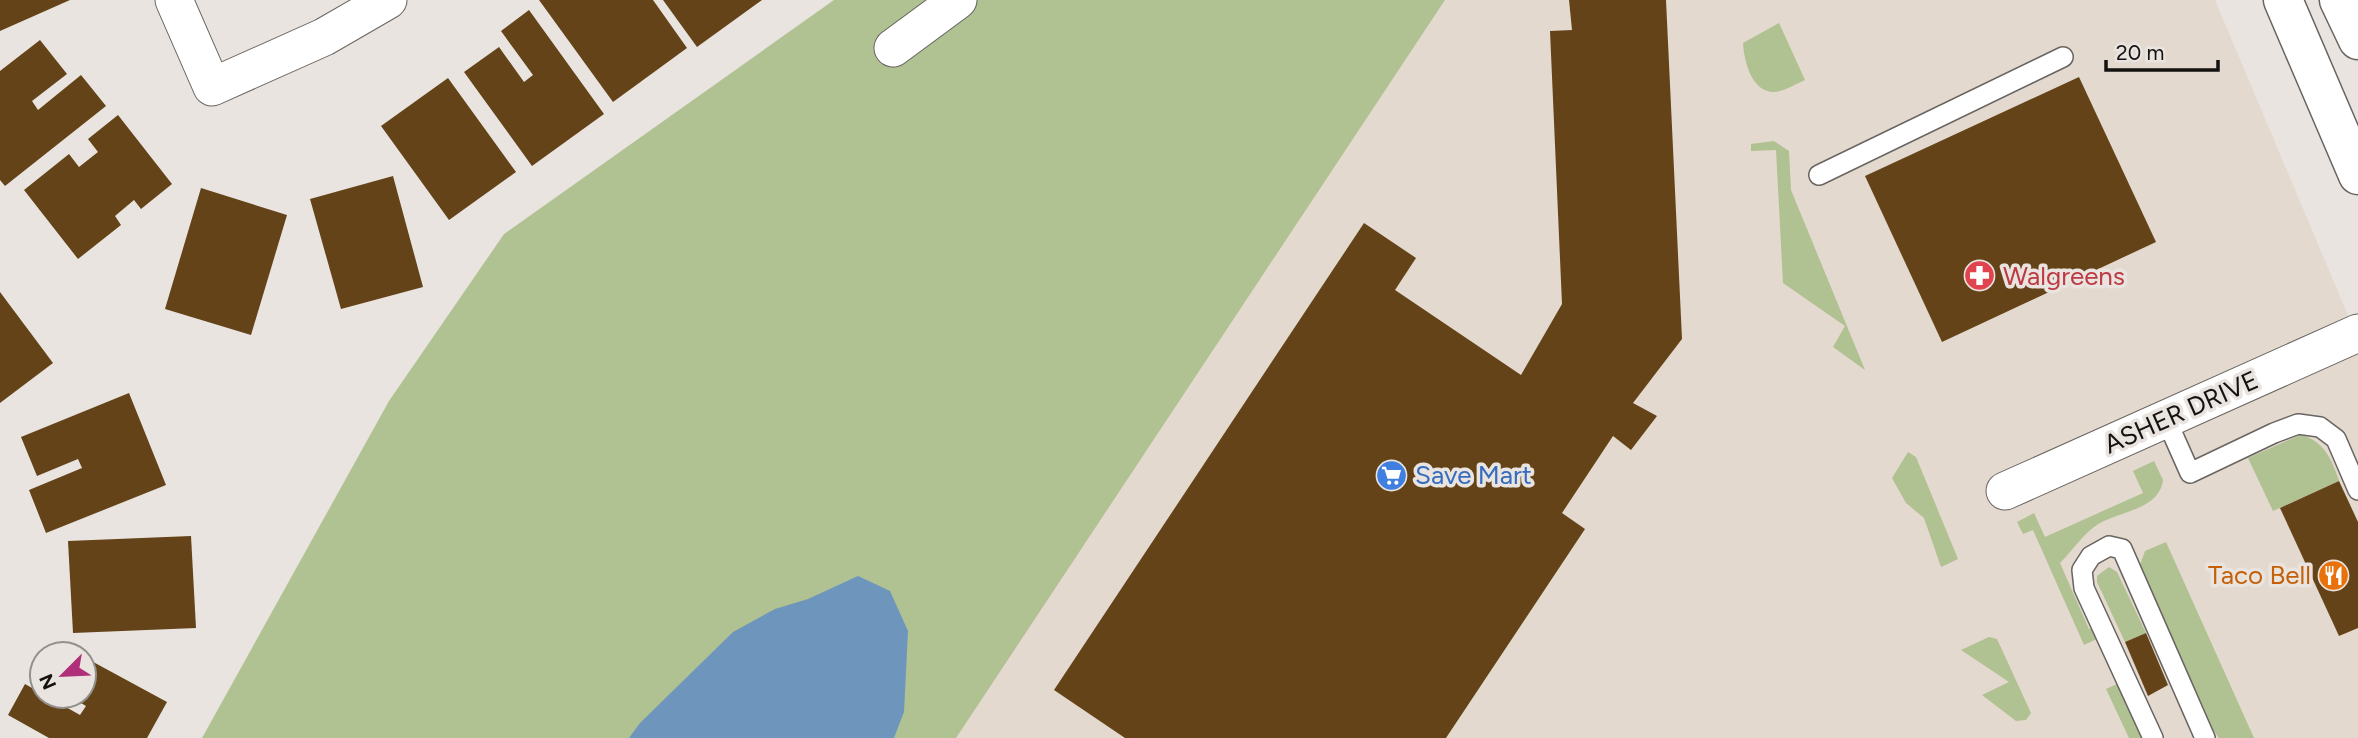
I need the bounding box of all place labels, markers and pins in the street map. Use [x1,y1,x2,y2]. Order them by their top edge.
pharmacy icon: Walgreens [1963,259,1997,293]
place label: Walgreens [2003,260,2125,292]
supermarket icon: Save Mart [1375,458,1409,492]
place label: Save Mart [1415,459,1532,491]
restaurant icon: Taco Bell [2317,558,2351,592]
place label: Taco Bell [2208,559,2311,591]

